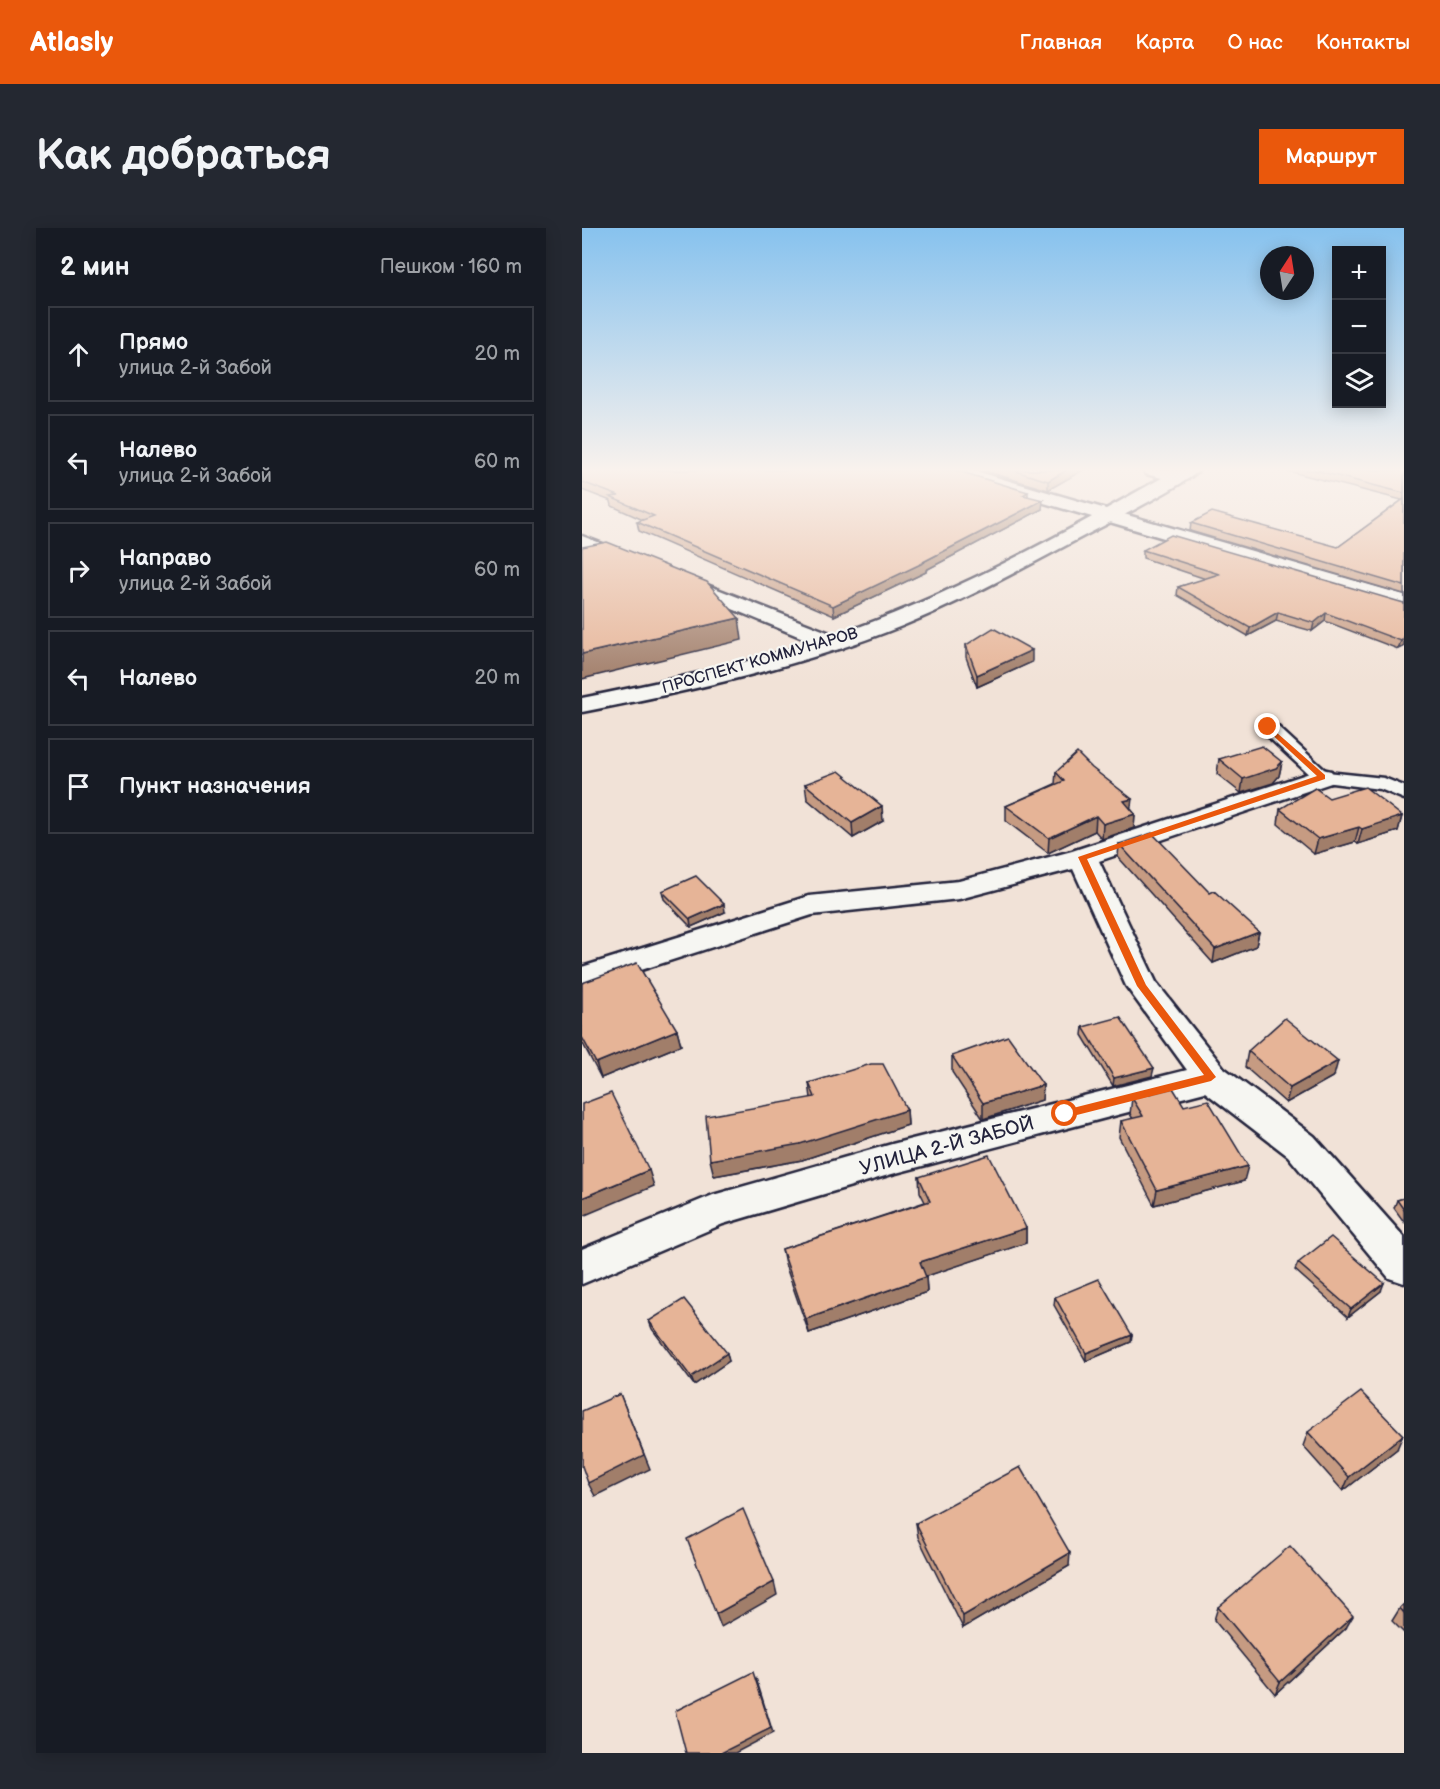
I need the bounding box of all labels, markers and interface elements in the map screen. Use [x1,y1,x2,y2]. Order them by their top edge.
text: Atlasly [30,26,113,59]
text: Главная [1019,30,1102,55]
text: Карта [1135,30,1194,55]
text: О нас [1227,30,1283,55]
text: Контакты [1316,30,1410,55]
button: Маршрут [1259,129,1404,184]
text: Как добраться [36,131,331,182]
north arrow [1260,246,1314,300]
map controls [1332,246,1386,408]
button: + [1332,246,1386,300]
text: 2 мин [60,252,130,283]
text: Пешком · 160 m [380,255,522,279]
button: − [1332,300,1386,354]
text: Прямо [119,329,188,356]
icon: ahead [62,338,95,371]
text: 20 m [475,342,520,366]
button: layers [1332,354,1386,408]
text: улица 2-й Забой [119,356,272,380]
text: Налево [119,437,197,464]
icon: left [62,446,95,479]
text: 60 m [474,450,520,474]
text: улица 2-й Забой [119,464,272,488]
text: Направо [119,545,211,572]
icon: right [62,554,95,587]
text: 60 m [474,558,520,582]
text: улица 2-й Забой [119,572,272,596]
street label: ПРОСПЕКТ КОММУНАРОВ [660,624,860,698]
icon: left [62,662,95,695]
text: Налево [119,665,197,692]
text: 20 m [475,666,520,690]
route end [1254,713,1280,739]
icon: arrive [62,770,95,803]
text: Пункт назначения [119,773,311,800]
route start [1051,1100,1077,1126]
street label: УЛИЦА 2-Й ЗАБОЙ [857,1111,1037,1181]

